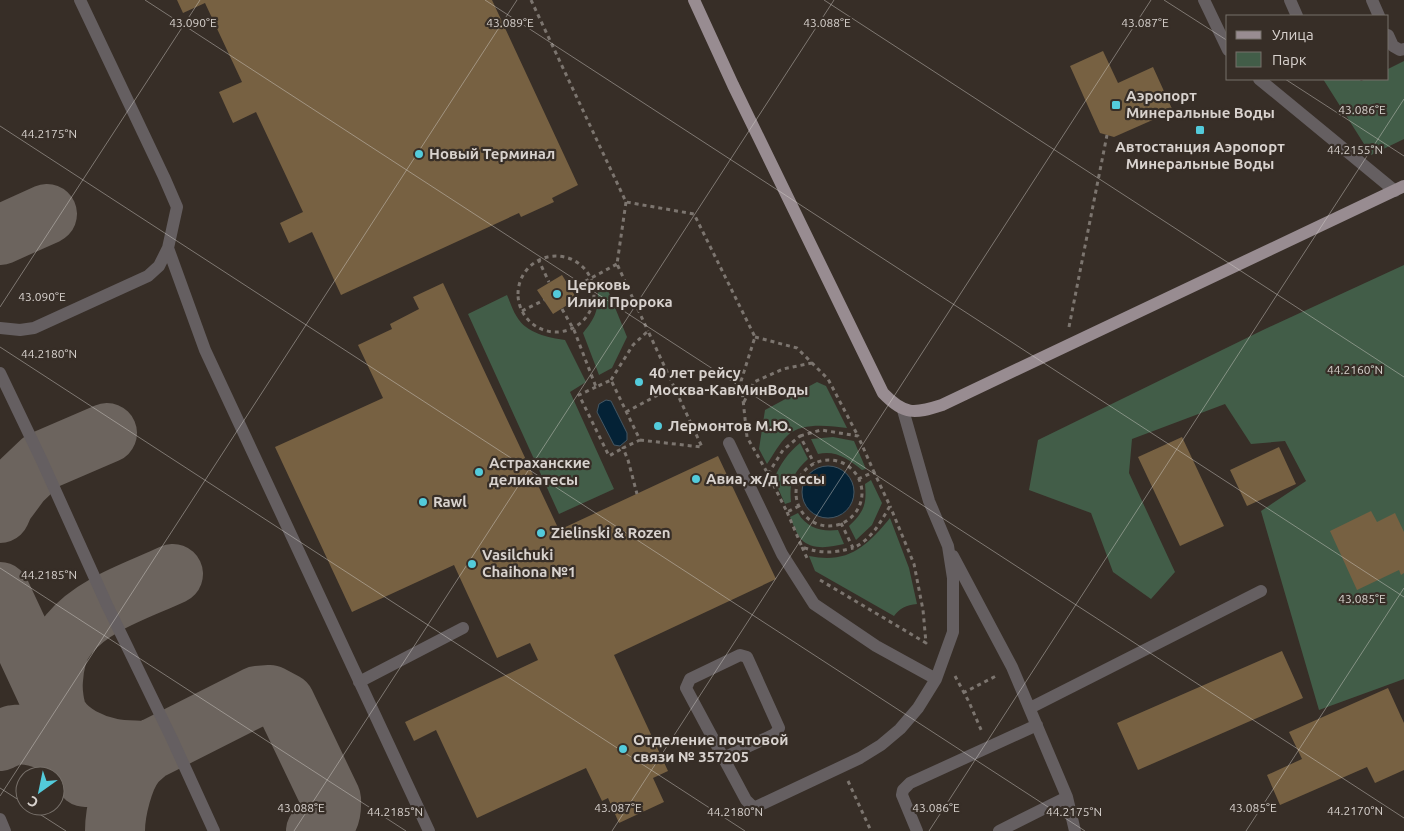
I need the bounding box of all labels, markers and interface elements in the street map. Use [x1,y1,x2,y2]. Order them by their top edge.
legend [1226,15,1389,80]
text: 43.090°E [169,16,217,29]
text: 43.089°E [486,16,534,29]
text: 43.088°E [803,16,851,29]
text: 43.087°E [1121,16,1169,29]
text: Улица [1272,26,1314,43]
text: Парк [1272,51,1307,68]
place label: Аэропорт Минеральные Воды [1126,87,1275,121]
marker: Аэропорт Минеральные Воды [1110,99,1122,111]
text: 43.086°E [1338,103,1386,116]
marker: Автостанция Аэропорт Минеральные Воды [1194,124,1206,136]
text: 44.2175°N [21,127,77,140]
place label: Автостанция Аэропорт Минеральные Воды [1115,138,1285,172]
text: 44.2155°N [1327,143,1383,156]
place label: Новый Терминал [429,145,555,162]
marker: Новый Терминал [413,148,425,160]
place label: Церковь Илии Пророка [567,276,673,310]
marker: Церковь Илии Пророка [551,288,563,300]
text: 43.090°E [18,290,66,303]
text: 44.2180°N [21,347,77,360]
text: 44.2160°N [1327,363,1383,376]
place label: 40 лет рейсу Москва-КавМинВоды [649,364,808,398]
marker: 40 лет рейсу Москва-КавМинВоды [633,376,645,388]
place label: Лермонтов М.Ю. [668,417,792,434]
marker: Лермонтов М.Ю. [652,420,664,432]
place label: Астраханские деликатесы [489,454,591,488]
marker: Астраханские деликатесы [473,466,485,478]
place label: Авиа, ж/д кассы [706,470,825,487]
marker: Авиа, ж/д кассы [690,473,702,485]
place label: Rawl [433,493,467,510]
marker: Rawl [417,496,429,508]
place label: Zielinski & Rozen [551,524,671,541]
marker: Zielinski & Rozen [535,527,547,539]
place label: Vasilchuki Chaihona №1 [482,546,576,580]
marker: Vasilchuki Chaihona №1 [466,558,478,570]
text: 44.2185°N [21,568,77,581]
text: 43.085°E [1338,592,1386,605]
place label: Отделение почтовой связи № 357205 [633,731,788,765]
marker: Отделение почтовой связи № 357205 [617,743,629,755]
north arrow [15,766,65,816]
text: С [25,793,41,811]
text: 43.088°E [277,801,325,814]
text: 43.087°E [594,801,642,814]
text: 43.086°E [912,801,960,814]
text: 43.085°E [1229,801,1277,814]
text: 44.2170°N [1327,804,1383,817]
text: 44.2185°N [367,805,423,818]
text: 44.2180°N [707,805,763,818]
text: 44.2175°N [1046,805,1102,818]

